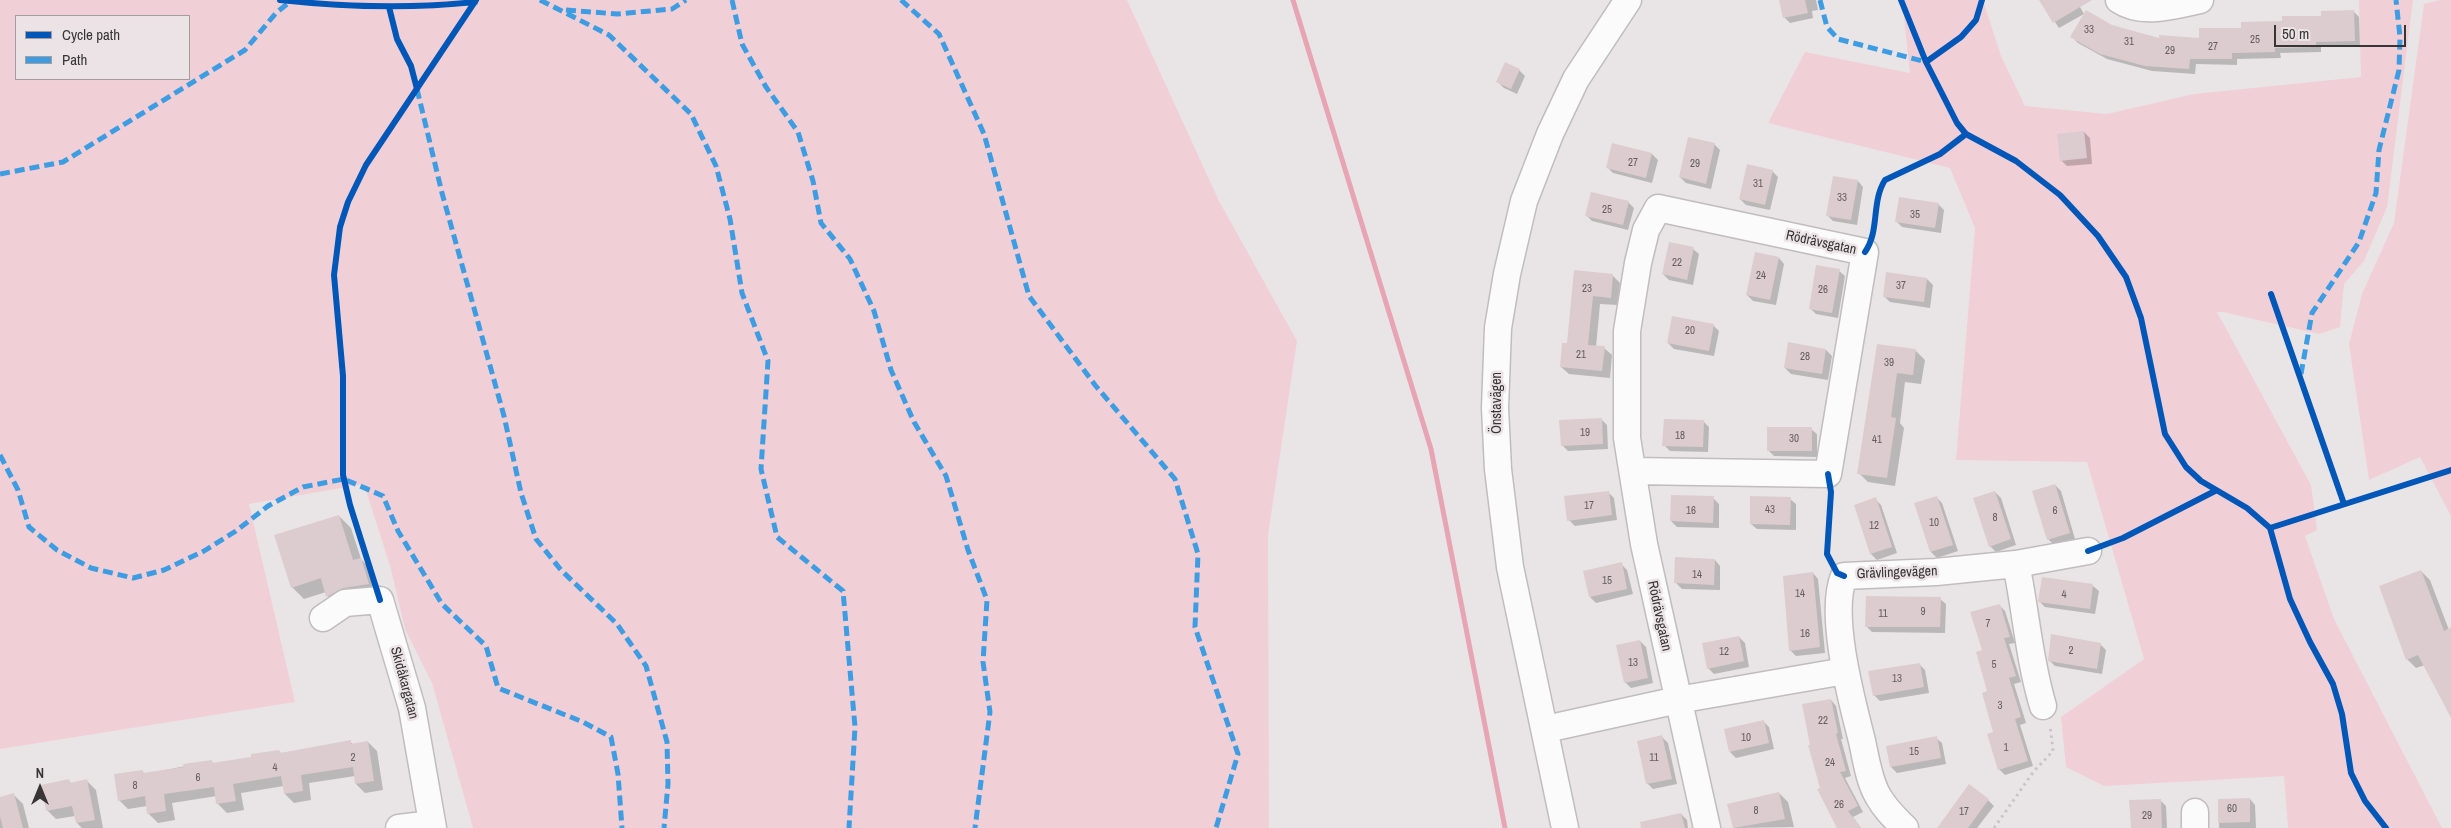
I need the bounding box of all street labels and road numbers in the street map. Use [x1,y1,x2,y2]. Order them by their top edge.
street label: Rödrävsgatan [1784,227,1858,259]
street label: Önstavägen [1489,372,1505,434]
street label: Grävlingevägen [1856,563,1938,583]
street label: Rödrävsgatan [1643,579,1675,653]
street label: Skidåkargatan [386,645,422,721]

